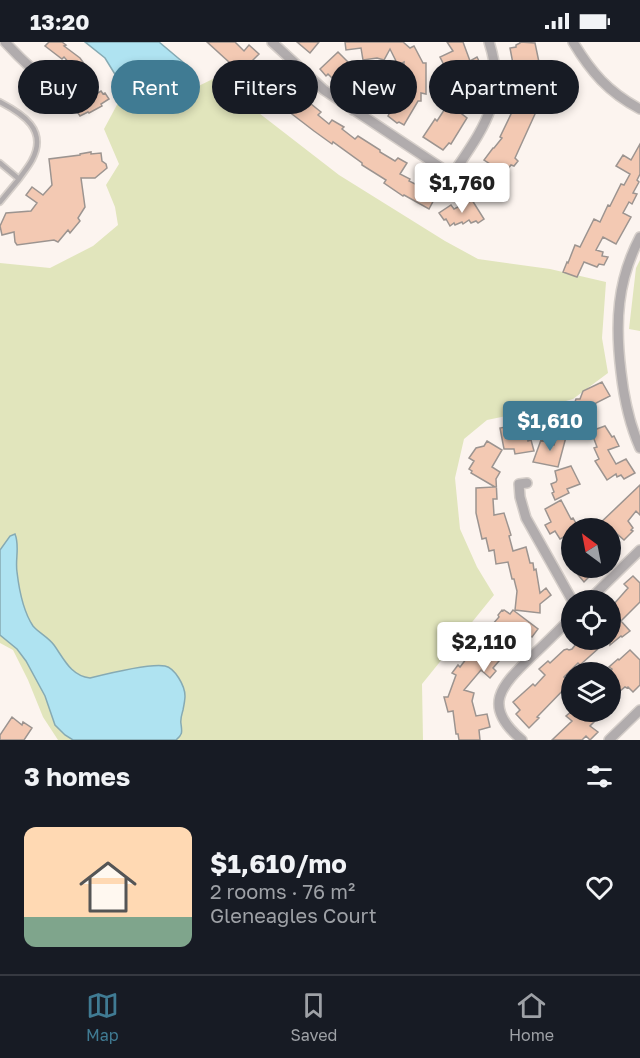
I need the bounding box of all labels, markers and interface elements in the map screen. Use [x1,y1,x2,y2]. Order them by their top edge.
text: 13:20 [30,8,90,35]
chip: Buy [18,60,99,114]
chip: Rent [111,60,200,114]
chip: Filters [212,60,318,114]
chip: New [330,60,417,114]
chip: Apartment [429,60,579,114]
pin: $1,760 [413,163,511,214]
text: $1,760 [429,170,495,194]
pin: $1,610 [501,401,599,452]
text: $1,610 [517,408,583,432]
north arrow [561,518,621,578]
map controls [561,518,621,722]
button: locate [561,590,621,650]
pin: $2,110 [435,622,533,673]
text: $2,110 [451,629,517,653]
button: layers [561,662,621,722]
icon: filters [583,760,616,793]
text: 3 homes [24,761,130,792]
text: $1,610/mo [210,848,347,879]
icon: home [72,851,144,923]
icon: heart [583,871,616,904]
text: 2 rooms · 76 m² [210,879,355,903]
text: Gleneagles Court [210,903,377,927]
tab: Map [86,989,119,1045]
tab: Saved [291,989,337,1045]
tab: Home [509,989,554,1045]

